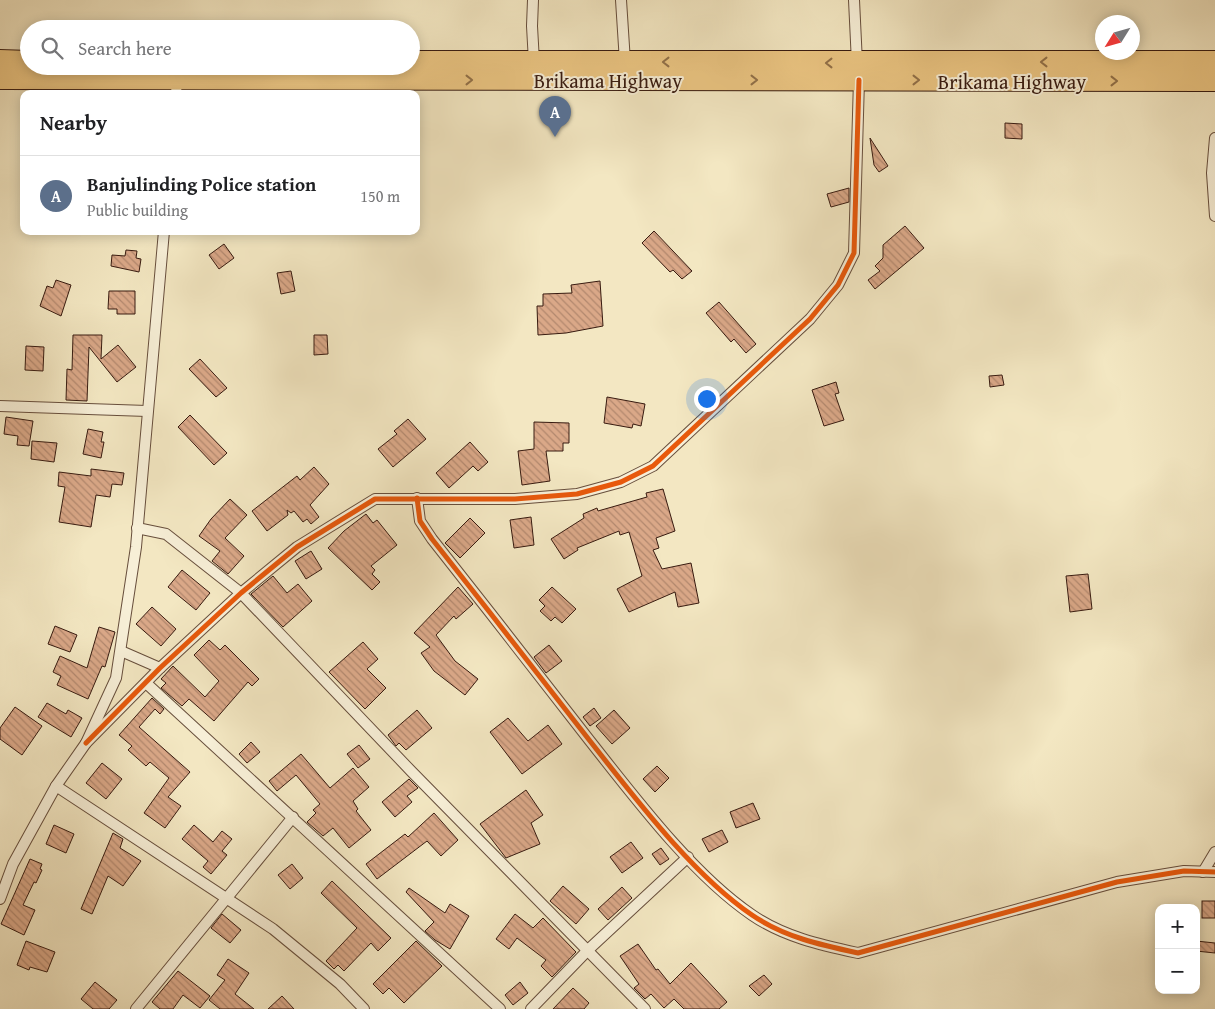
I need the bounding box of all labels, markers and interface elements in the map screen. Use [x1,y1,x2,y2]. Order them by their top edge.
north arrow [1095,15,1140,60]
search box [20,20,420,75]
icon: search [38,34,66,62]
text: Search here [78,34,172,62]
one-way arrow [662,57,670,67]
one-way arrow [1040,57,1048,67]
one-way arrow [825,58,832,68]
street label: Brikama Highway [534,66,682,95]
street label: Brikama Highway [938,67,1086,96]
one-way arrow [465,75,473,85]
one-way arrow [750,75,758,85]
one-way arrow [912,75,920,85]
one-way arrow [1110,76,1118,86]
pin: A [539,96,571,137]
text: Nearby [40,107,107,138]
text: Banjulinding Police station [87,170,316,198]
text: A [51,184,61,208]
text: 150 m [360,184,400,208]
text: Public building [87,198,188,222]
your location [694,386,720,412]
map controls [1155,904,1200,994]
button: + [1155,904,1200,949]
button: − [1155,949,1200,994]

